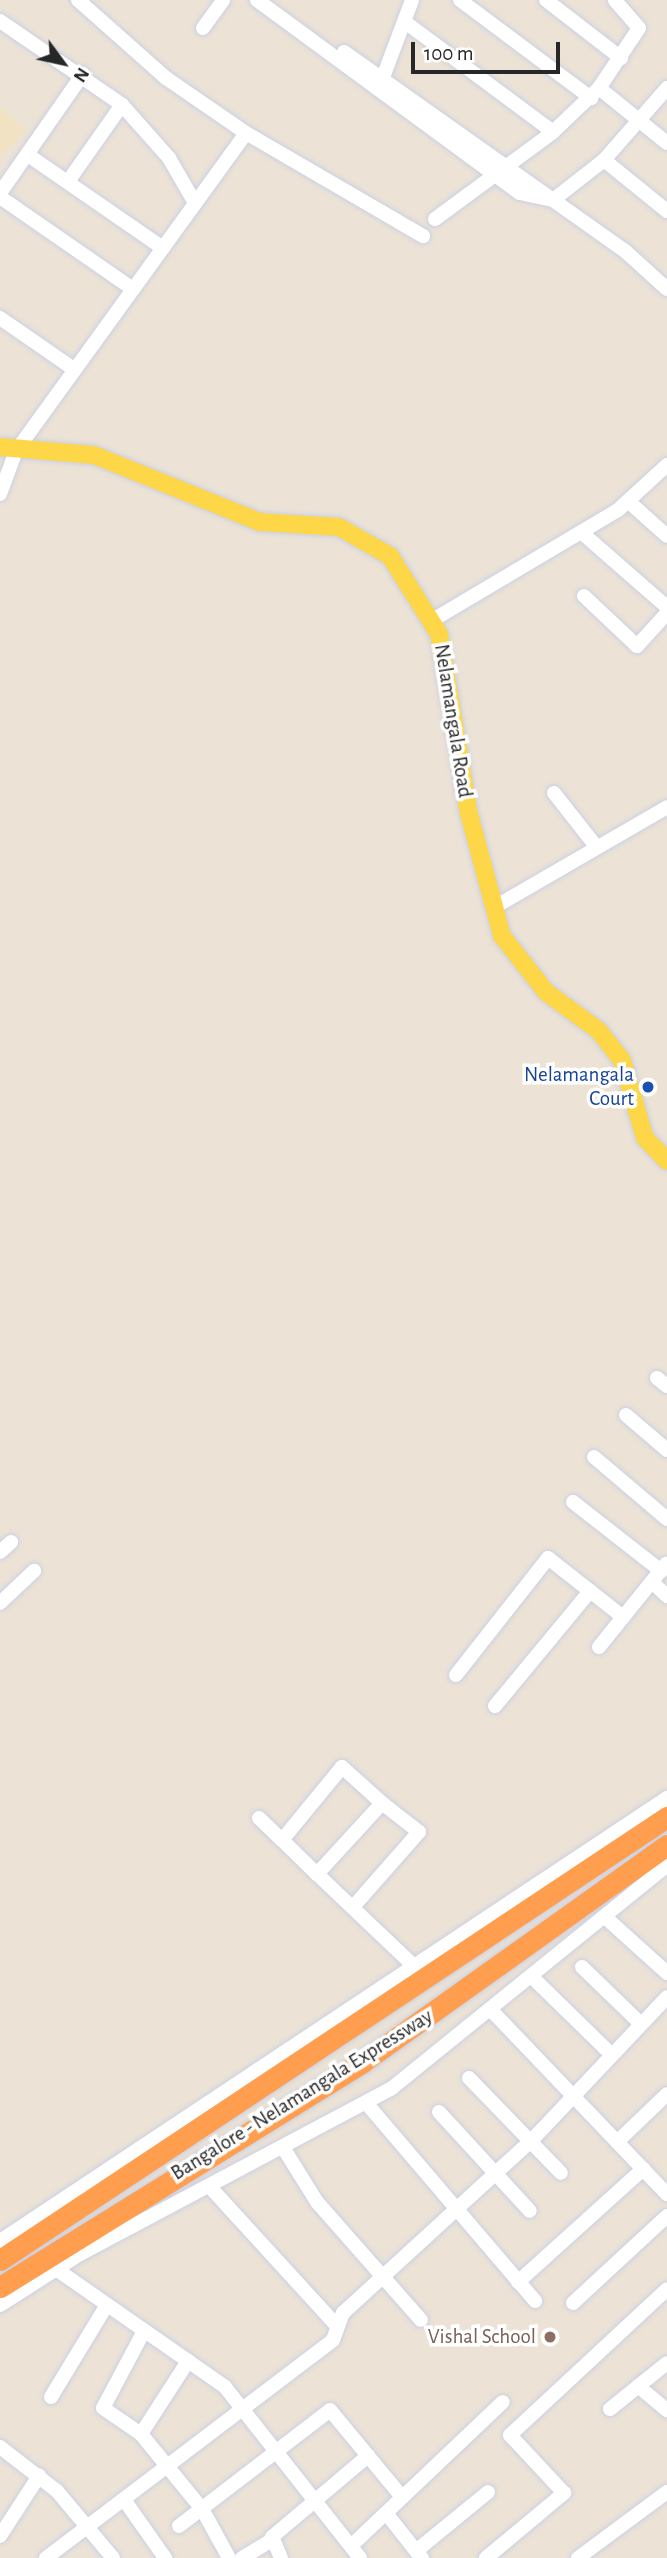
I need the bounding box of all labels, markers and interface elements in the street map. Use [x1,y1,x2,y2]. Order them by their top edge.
north arrow [28,28,98,98]
scale bar [415,28,564,72]
text: 100 m [424,43,474,64]
text: N [69,64,93,85]
street label: Nelamangala Road [428,642,478,800]
place label: Nelamangala Court [524,1062,634,1112]
marker: Nelamangala Court [640,1079,656,1095]
street label: Bangalore - Nelamangala Expressway [167,2004,437,2186]
place label: Vishal School [428,2324,536,2350]
marker: Vishal School [542,2329,558,2345]

